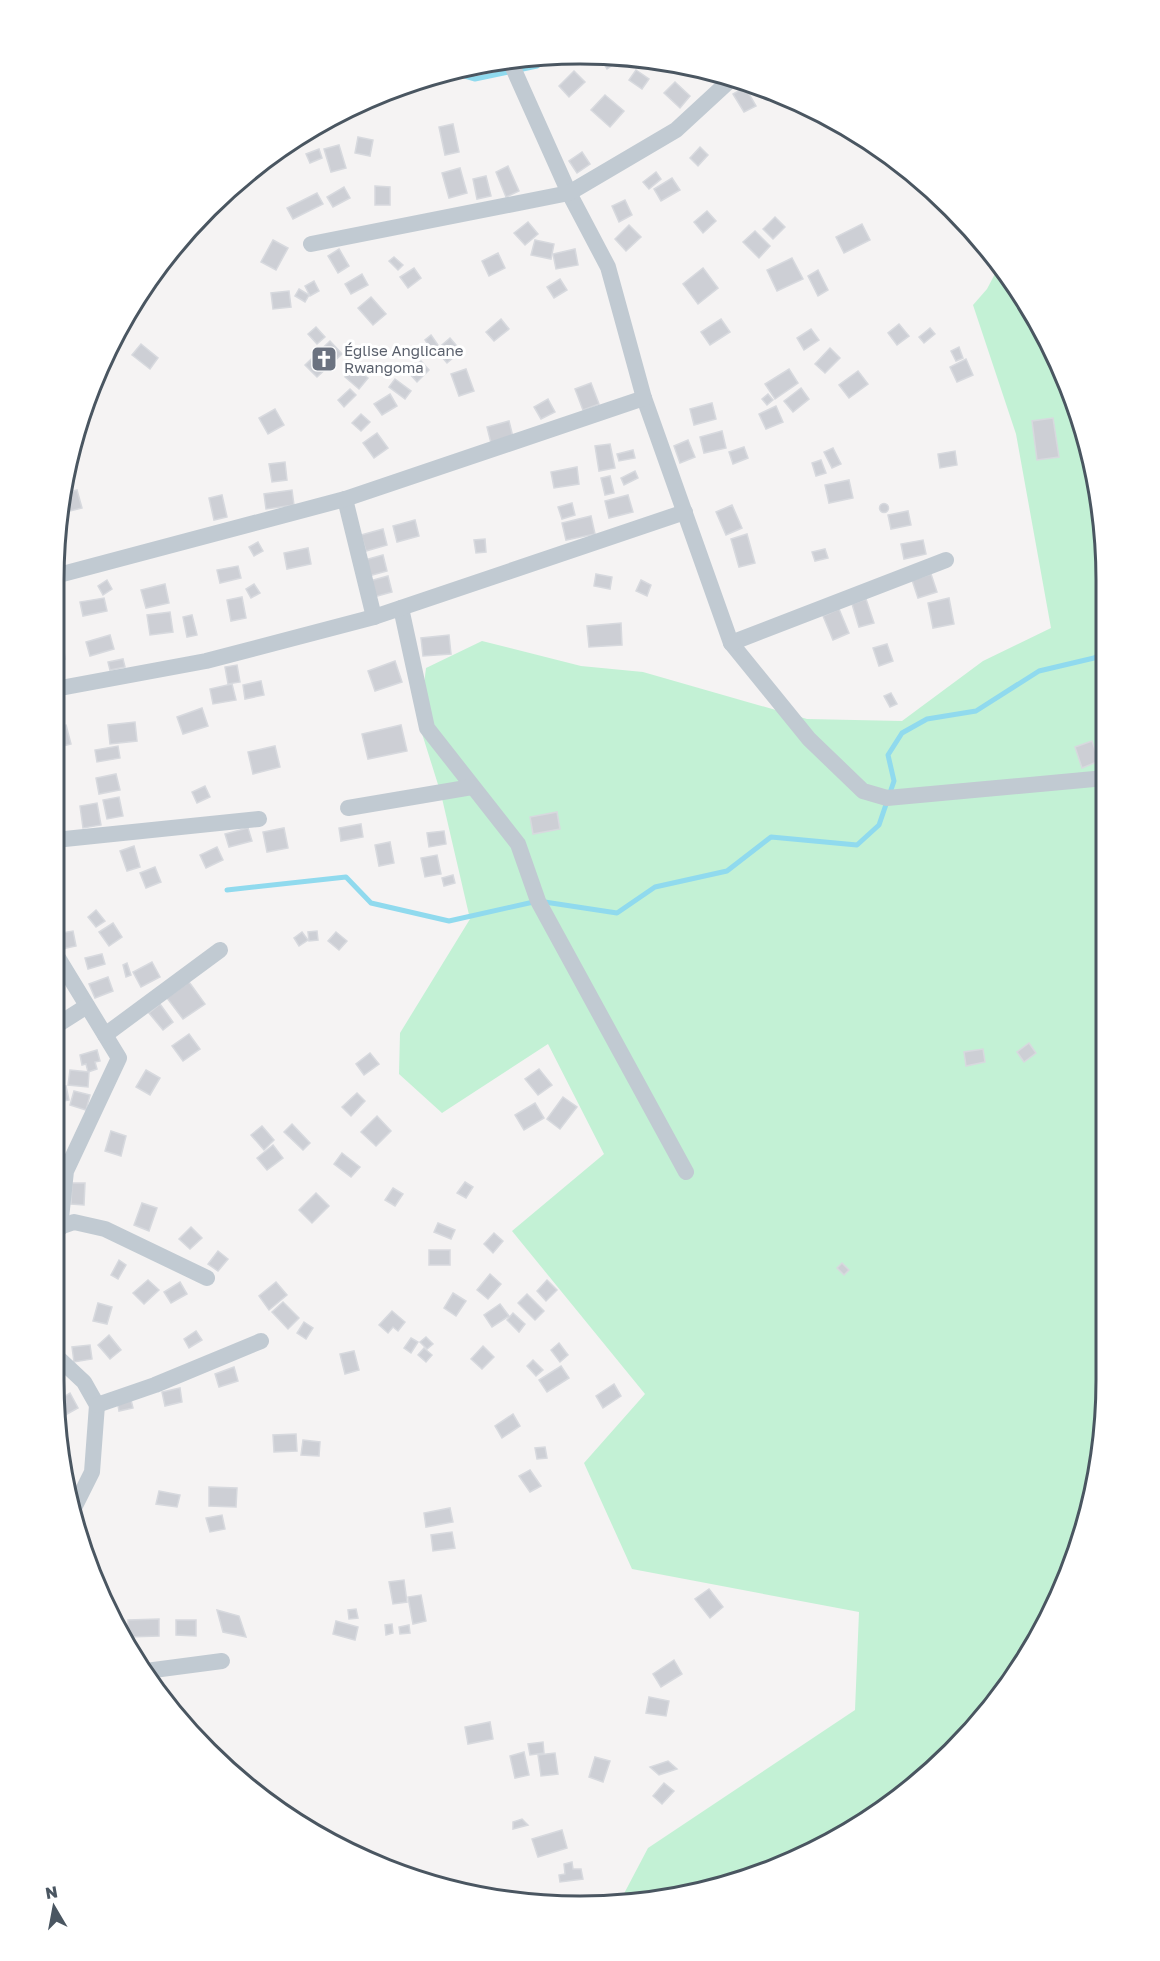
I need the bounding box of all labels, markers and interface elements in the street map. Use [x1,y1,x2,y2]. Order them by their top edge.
place label: Église Anglicane Rwangoma [344,341,464,376]
church icon: Église Anglicane Rwangoma [309,344,339,374]
north arrow [24,1877,84,1937]
text: N [44,1881,59,1903]

